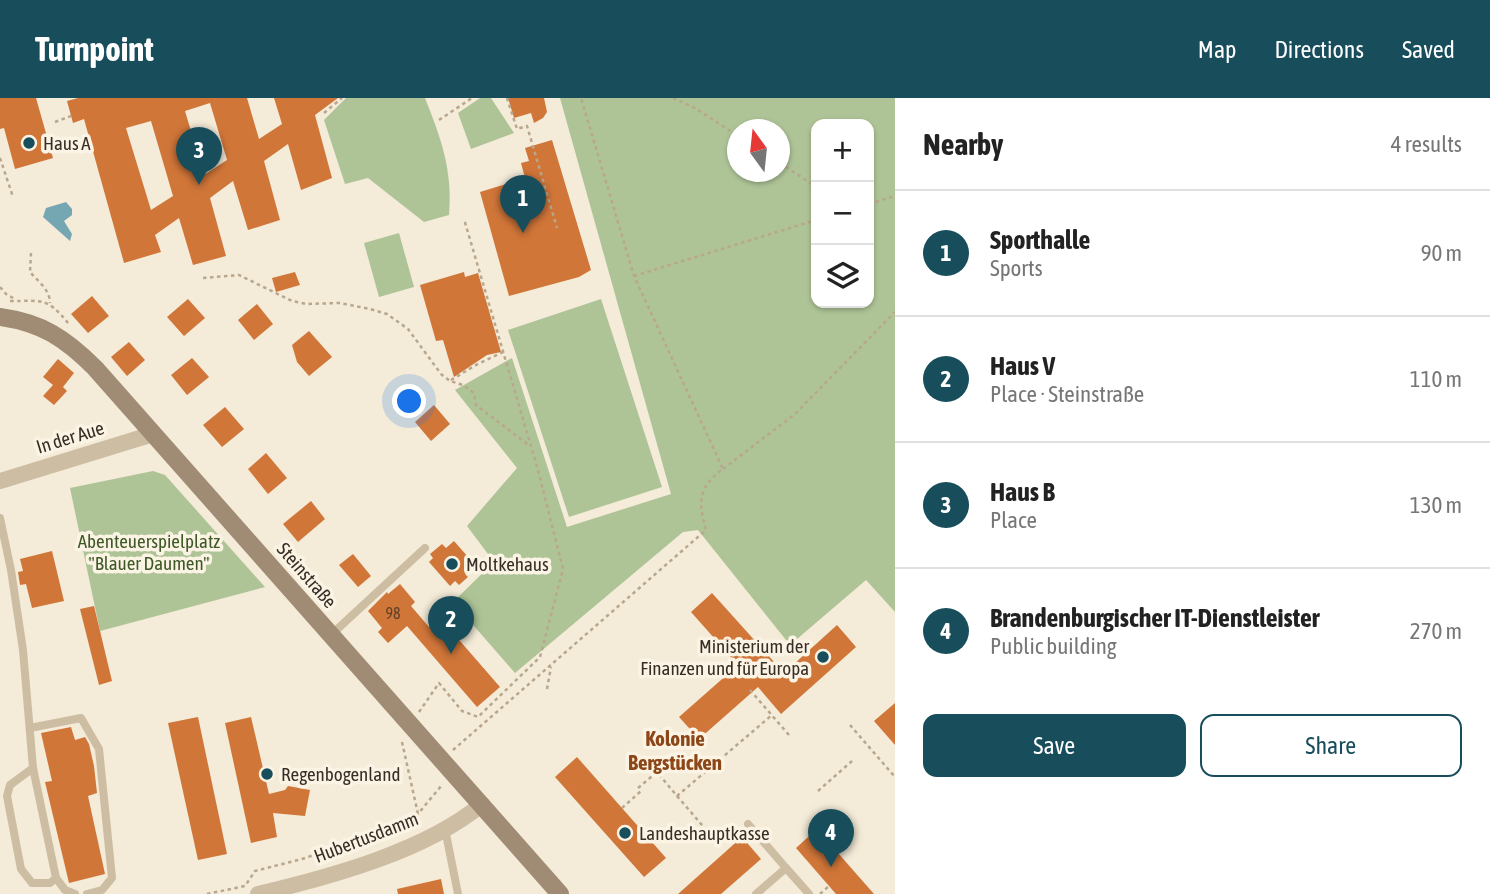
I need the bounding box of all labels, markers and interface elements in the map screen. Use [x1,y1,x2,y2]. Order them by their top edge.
text: Turnpoint [35,30,154,68]
text: Map [1198,36,1236,63]
text: Directions [1274,36,1364,63]
text: Saved [1402,36,1455,63]
north arrow [727,119,790,182]
map controls [811,119,874,308]
button: + [811,119,874,182]
pin: 3 [176,127,222,185]
text: Nearby [923,127,1003,161]
text: 4 results [1391,131,1462,157]
place label: Haus A [43,132,91,154]
marker: Haus A [21,135,37,151]
pin: 1 [500,175,546,233]
button: − [811,182,874,245]
text: Sporthalle [990,225,1090,255]
text: 1 [941,240,951,266]
text: 90 m [1421,240,1462,266]
button: layers [811,245,874,308]
text: Sports [990,255,1043,281]
text: Haus V [990,351,1055,381]
text: 2 [941,366,951,392]
text: 110 m [1410,366,1462,392]
text: Place · Steinstraße [990,381,1144,407]
your location [392,384,426,418]
street label: In der Aue [33,416,107,458]
text: Haus B [990,477,1055,507]
text: 3 [941,492,951,518]
text: 130 m [1410,492,1462,518]
text: Place [990,507,1037,533]
park label: Abenteuerspielplatz "Blauer Daumen" [78,530,220,574]
street label: Steinstraße [273,538,341,612]
place label: Moltkehaus [466,553,549,575]
marker: Moltkehaus [444,556,460,572]
pin: 2 [428,596,474,654]
text: Brandenburgischer IT-Dienstleister [990,603,1319,633]
house number: 98 [385,604,401,622]
text: 4 [941,618,951,644]
text: 270 m [1410,618,1462,644]
text: Public building [990,633,1117,659]
place label: Ministerium der Finanzen und für Europa [640,635,809,679]
marker: Ministerium der Finanzen und für Europa [815,649,831,665]
button: Save [923,714,1186,777]
button: Share [1200,714,1462,777]
district label: Kolonie Bergstücken [628,726,722,774]
place label: Regenbogenland [281,763,400,785]
marker: Regenbogenland [259,766,275,782]
street label: Hubertusdamm [311,807,421,867]
pin: 4 [808,809,854,867]
place label: Landeshauptkasse [639,822,770,844]
marker: Landeshauptkasse [617,825,633,841]

